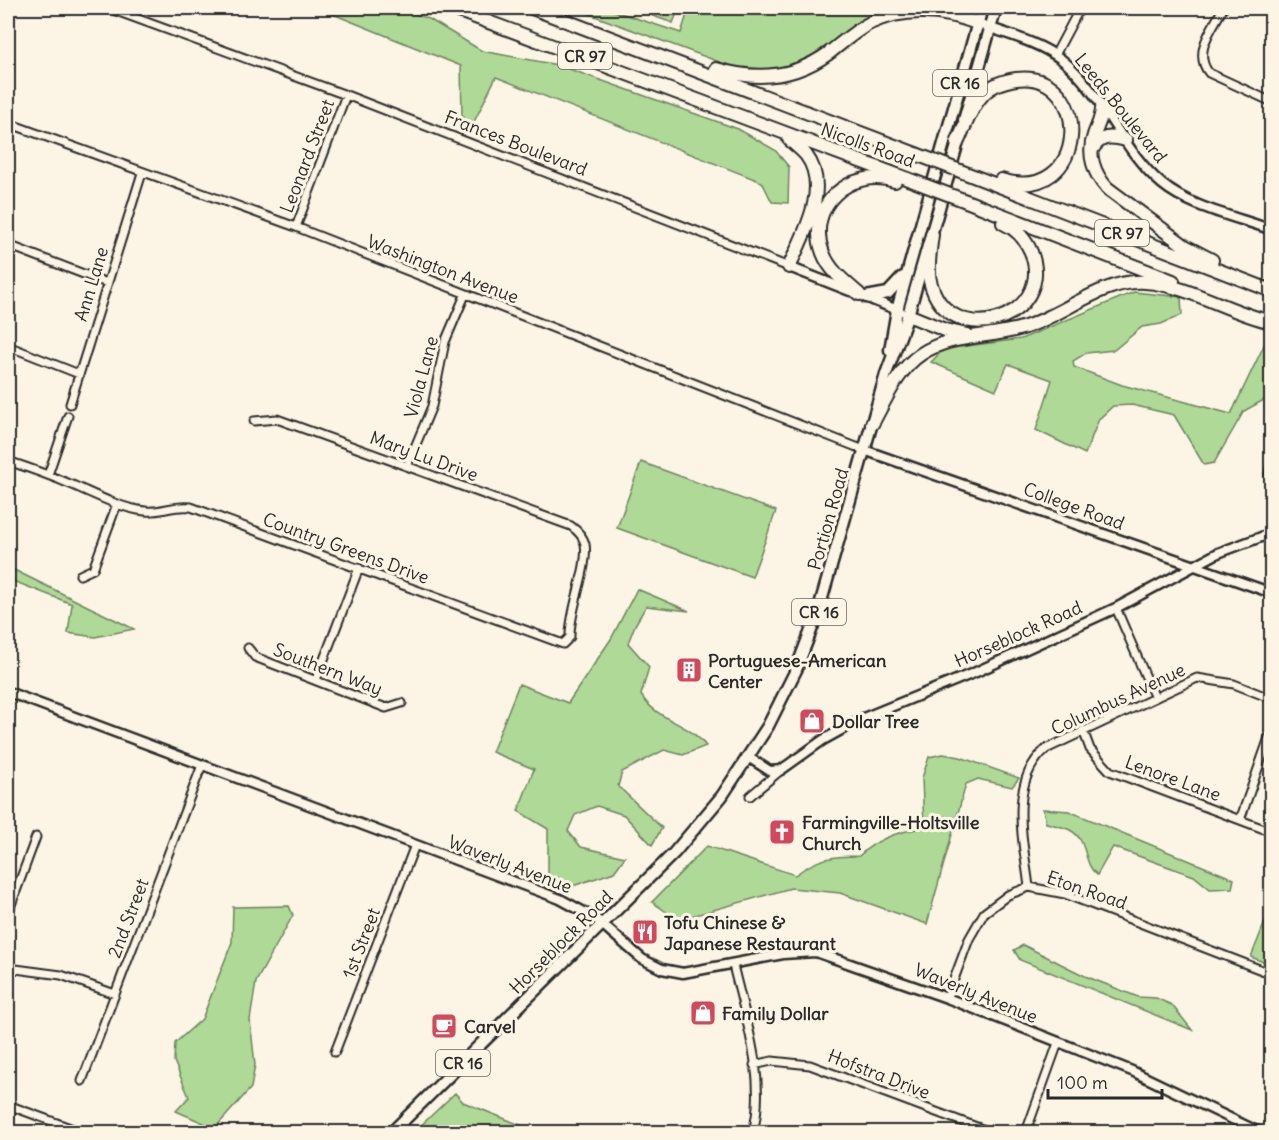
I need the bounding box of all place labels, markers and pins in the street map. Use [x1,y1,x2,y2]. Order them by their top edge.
place label: Portuguese-American Center [708,649,887,693]
building icon: Portuguese-American Center [674,655,704,685]
shop icon: Dollar Tree [797,706,827,736]
place label: Dollar Tree [832,710,920,733]
place label: Farmingville-Holtsville Church [802,811,980,855]
church icon: Farmingville-Holtsville Church [767,817,797,847]
place label: Tofu Chinese & Japanese Restaurant [664,911,837,955]
restaurant icon: Tofu Chinese & Japanese Restaurant [630,917,660,947]
shop icon: Family Dollar [688,998,718,1028]
place label: Family Dollar [722,1002,829,1025]
cafe icon: Carvel [429,1011,459,1041]
place label: Carvel [464,1015,516,1038]

